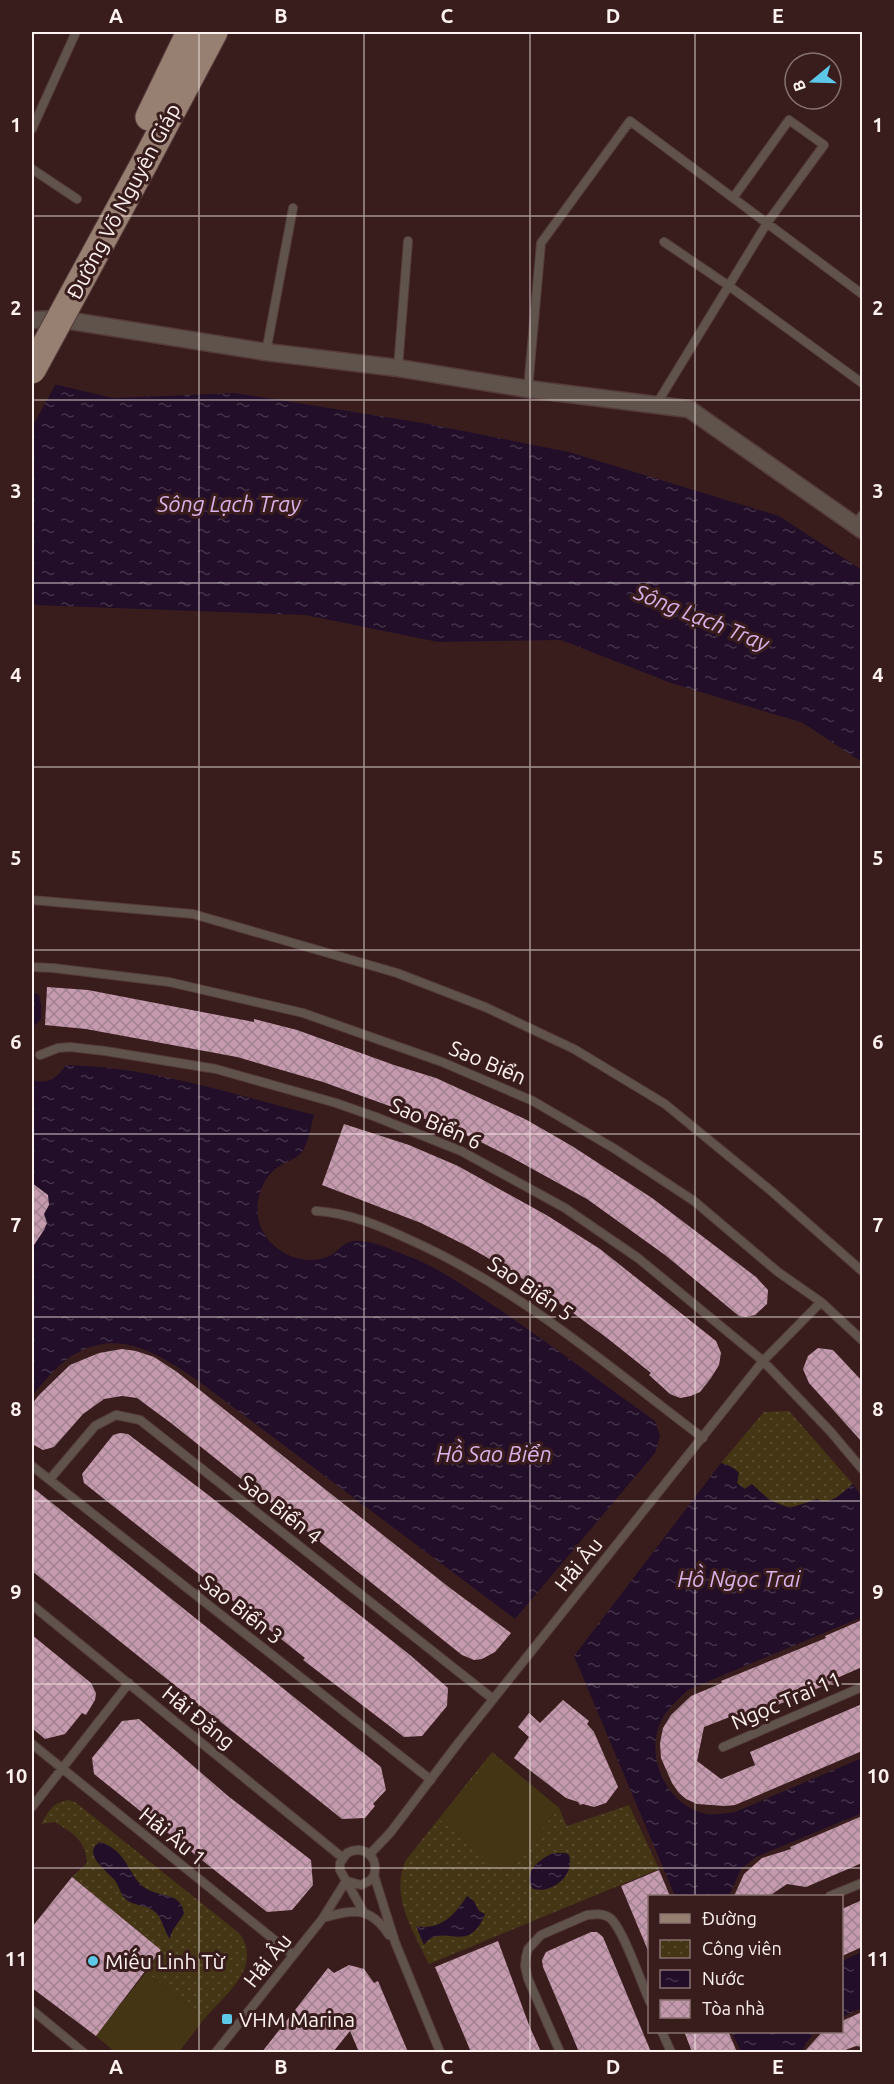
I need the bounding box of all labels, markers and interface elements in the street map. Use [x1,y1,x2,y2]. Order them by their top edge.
text: A [109,4,123,27]
text: B [274,4,288,27]
text: C [441,4,454,27]
text: D [606,4,620,27]
text: E [772,4,784,27]
north arrow [783,51,843,111]
text: B [789,78,809,94]
street label: Đường Võ Nguyên Giáp [61,99,185,303]
text: 1 [10,113,22,136]
text: 1 [872,113,884,136]
text: 2 [10,296,22,319]
text: 2 [872,296,884,319]
text: 3 [10,479,22,502]
text: 3 [872,479,884,502]
water label: Sông Lạch Tray [156,491,301,516]
water label: Sông Lạch Tray [630,578,774,656]
text: 4 [10,663,22,686]
text: 4 [872,663,884,686]
text: 5 [10,846,22,869]
text: 5 [872,846,884,869]
text: 6 [10,1030,22,1053]
text: 6 [872,1030,884,1053]
street label: Sao Biển [446,1035,530,1089]
street label: Sao Biển 6 [386,1092,486,1154]
text: 7 [10,1213,22,1236]
text: 7 [872,1213,884,1236]
street label: Sao Biển 5 [484,1251,578,1325]
text: 8 [10,1397,22,1420]
text: 8 [872,1397,884,1420]
water label: Hồ Sao Biển [436,1438,552,1466]
street label: Sao Biển 4 [235,1469,327,1549]
street label: Hải Âu [549,1532,607,1596]
water label: Hồ Ngọc Trai [678,1563,802,1591]
street label: Sao Biển 3 [196,1569,288,1649]
text: 9 [10,1580,22,1603]
text: 9 [872,1580,884,1603]
street label: Ngọc Trai 11 [727,1666,845,1734]
street label: Hải Đăng [158,1681,240,1753]
text: 10 [5,1764,27,1787]
text: 10 [867,1764,889,1787]
street label: Hải Âu 1 [135,1802,211,1870]
legend [648,1895,843,2033]
text: Đường [702,1908,757,1928]
street label: Hải Âu [238,1928,296,1992]
text: Công viên [702,1938,782,1958]
text: 11 [5,1947,27,1970]
place label: Miếu Linh Từ [105,1947,225,1973]
text: 11 [867,1947,889,1970]
marker: Miếu Linh Từ [86,1954,100,1968]
text: Nước [702,1968,744,1988]
text: Tòa nhà [702,1998,765,2018]
place label: VHM Marina [239,2007,355,2031]
marker: VHM Marina [220,2012,234,2026]
text: A [109,2055,123,2078]
text: B [274,2055,288,2078]
text: C [441,2055,454,2078]
text: D [606,2055,620,2078]
text: E [772,2055,784,2078]

